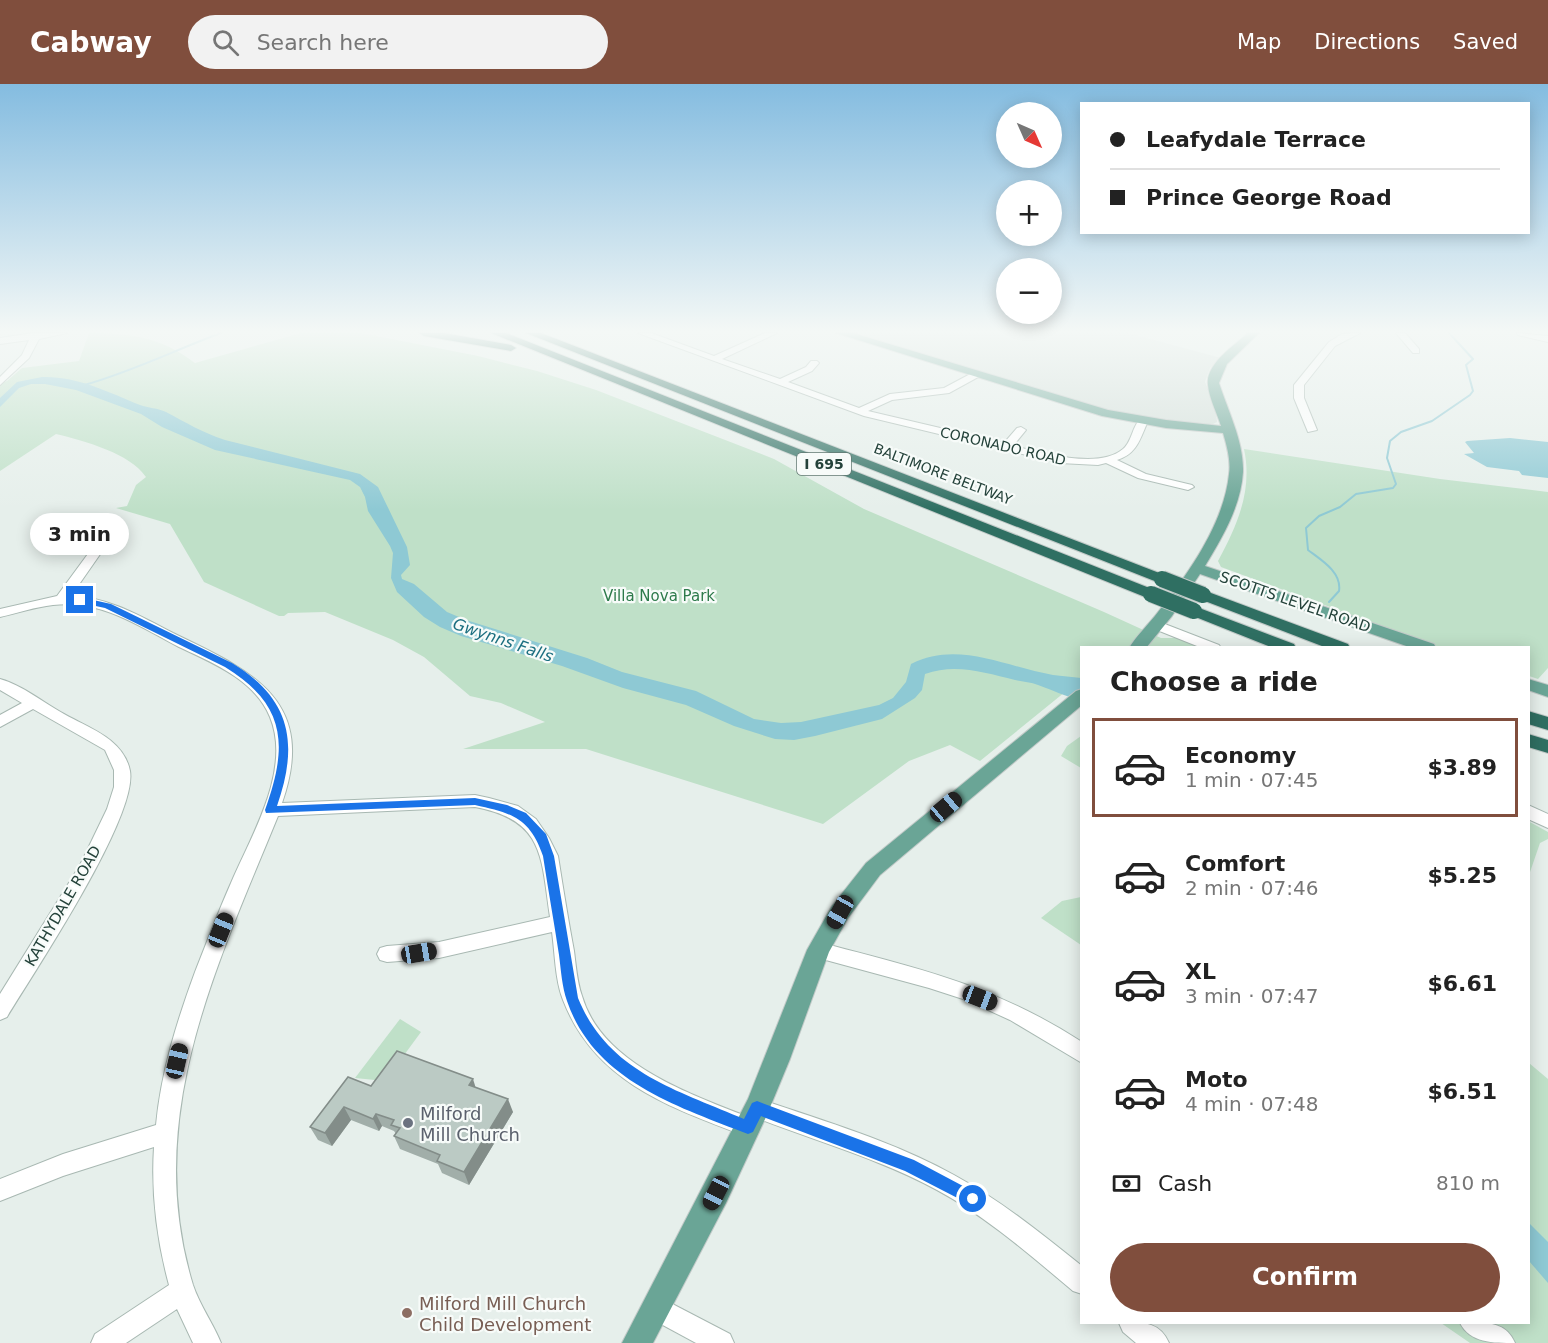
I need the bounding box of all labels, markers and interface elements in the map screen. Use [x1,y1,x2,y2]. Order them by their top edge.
search box [188,15,608,69]
text: Cabway [30,26,152,59]
icon: search [209,26,242,59]
text: Search here [257,30,389,55]
text: Map [1237,30,1281,54]
text: Directions [1314,30,1420,54]
text: Saved [1453,30,1518,54]
north arrow [996,102,1062,168]
map controls [996,102,1062,324]
text: Leafydale Terrace [1146,127,1366,152]
button: + [996,180,1062,246]
text: Prince George Road [1146,185,1392,210]
button: − [996,258,1062,324]
street label: CORONADO ROAD [938,424,1068,468]
street label: BALTIMORE BELTWAY [872,440,1015,508]
road number: I 695 [797,453,851,475]
callout: 3 min [31,513,130,555]
text: 3 min [48,522,111,546]
street label: SCOTTS LEVEL ROAD [1217,568,1373,636]
route end [66,586,93,613]
park label: Villa Nova Park [603,587,715,605]
water label: Gwynns Falls [450,614,556,666]
text: Choose a ride [1110,666,1318,697]
icon: car [1113,741,1167,795]
text: Economy [1185,743,1296,768]
text: $3.89 [1427,755,1497,780]
text: 1 min · 07:45 [1185,768,1319,792]
car [926,789,966,825]
street label: KATHYDALE ROAD [21,843,105,969]
icon: car [1113,849,1167,903]
text: Comfort [1185,851,1285,876]
text: $5.25 [1427,863,1497,888]
text: 2 min · 07:46 [1185,876,1319,900]
car [823,892,857,932]
car [206,910,236,950]
car [400,941,438,965]
icon: car [1113,957,1167,1011]
text: XL [1185,959,1216,984]
text: $6.61 [1427,971,1497,996]
car [960,983,1000,1013]
text: 3 min · 07:47 [1185,984,1319,1008]
car [164,1041,190,1081]
icon: car [1113,1065,1167,1119]
text: Moto [1185,1067,1248,1092]
text: $6.51 [1427,1079,1497,1104]
text: 4 min · 07:48 [1185,1092,1319,1116]
place label: Milford Mill Church [420,1103,520,1145]
marker: Milford Mill Church [401,1116,415,1130]
icon: cash [1110,1167,1143,1200]
text: Cash [1158,1171,1212,1196]
text: 810 m [1436,1171,1500,1195]
car [700,1173,732,1213]
route start [959,1185,986,1212]
button: Confirm [1110,1243,1500,1312]
place label: Milford Mill Church Child Development [419,1293,591,1335]
marker: Milford Mill Church Child Development [400,1306,414,1320]

